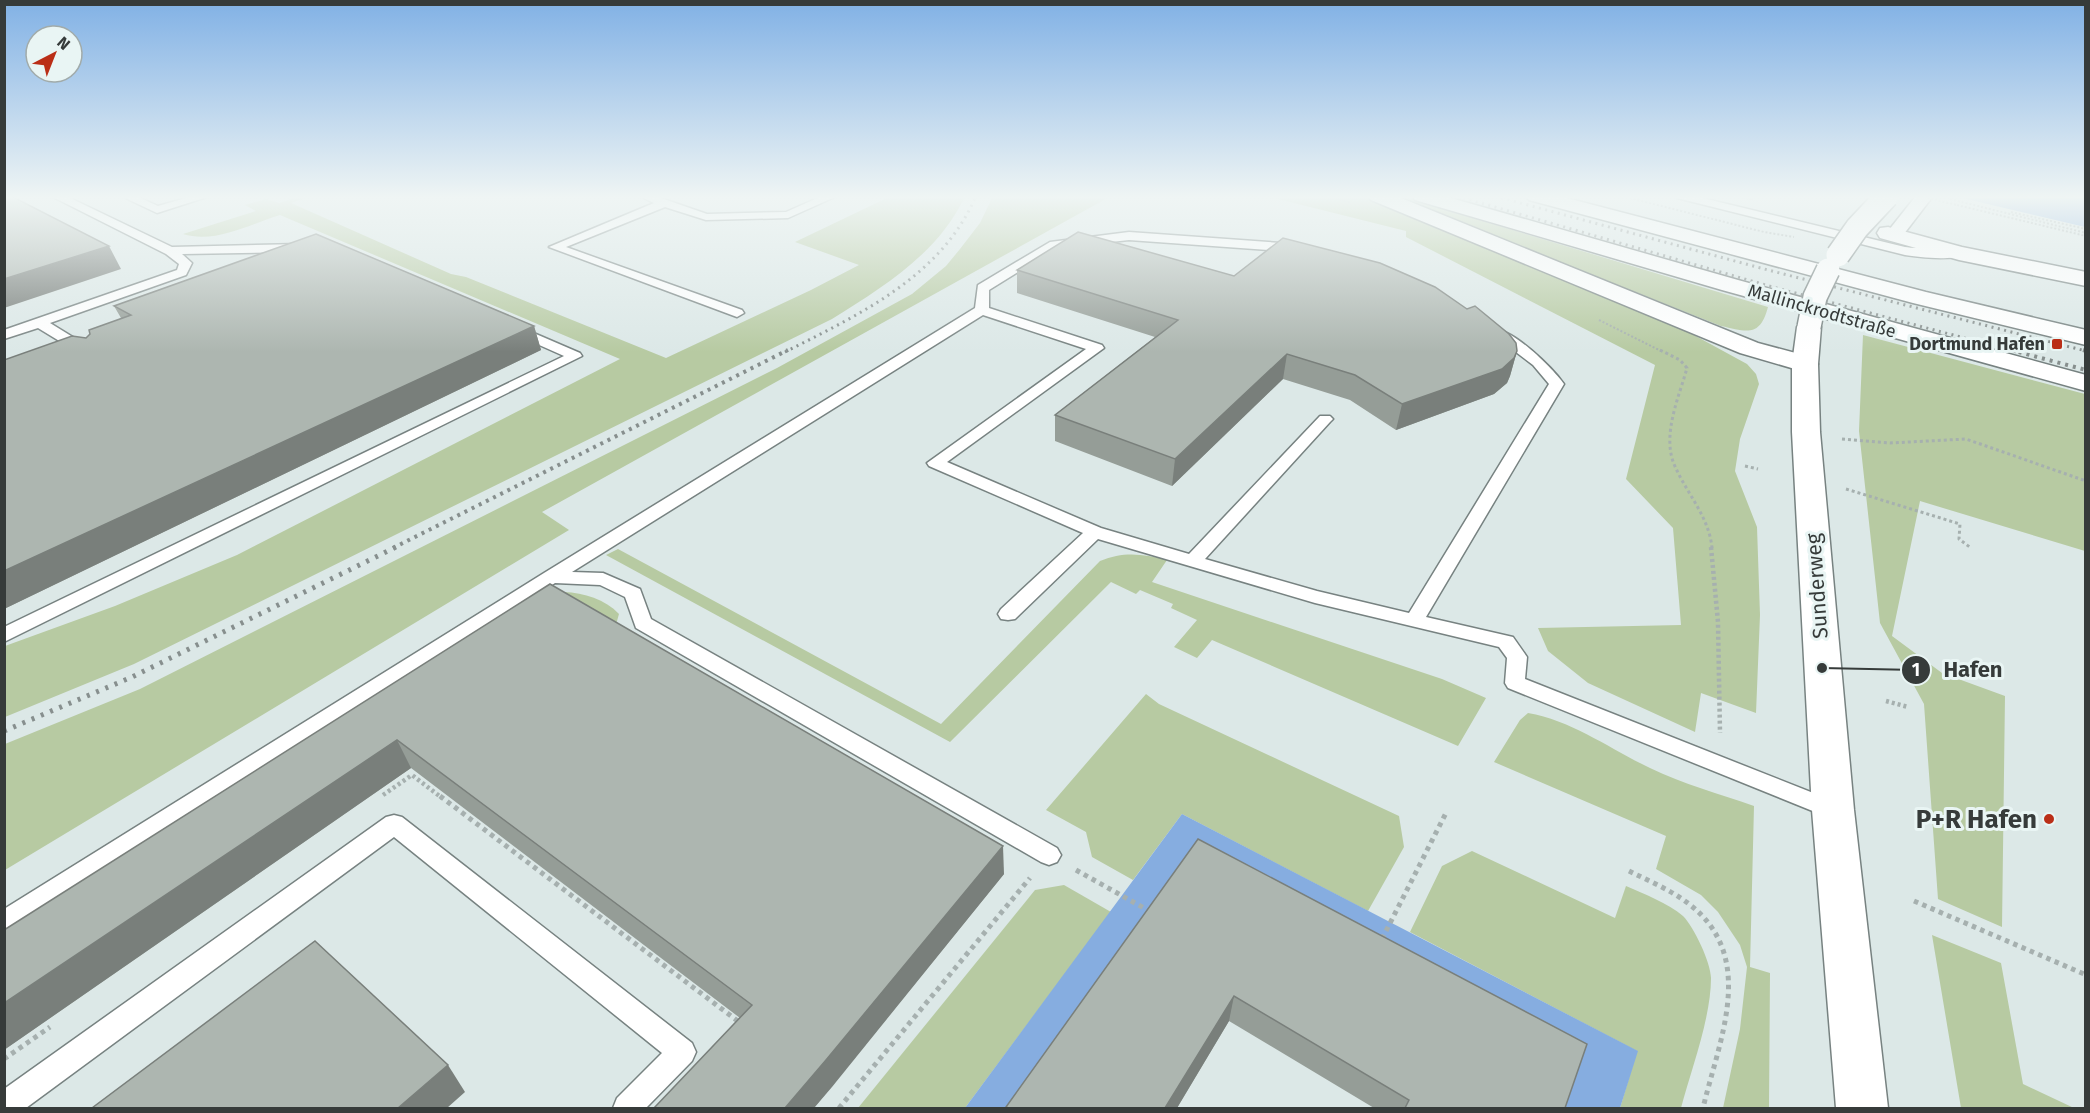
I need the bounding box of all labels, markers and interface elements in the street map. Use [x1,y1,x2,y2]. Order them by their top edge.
north arrow [24,24,84,84]
text: N [53,33,74,54]
street label: Mallinckrodtstraße [1745,279,1899,343]
place label: Dortmund Hafen [1909,333,2045,355]
marker: Dortmund Hafen [2050,337,2064,351]
street label: Sunderweg [1800,532,1834,640]
callout: Hafen [1901,650,2014,690]
text: Hafen [1943,656,2003,683]
text: 1 [1912,659,1920,681]
place label: P+R Hafen [1916,804,2037,835]
marker: P+R Hafen [2042,812,2056,826]

